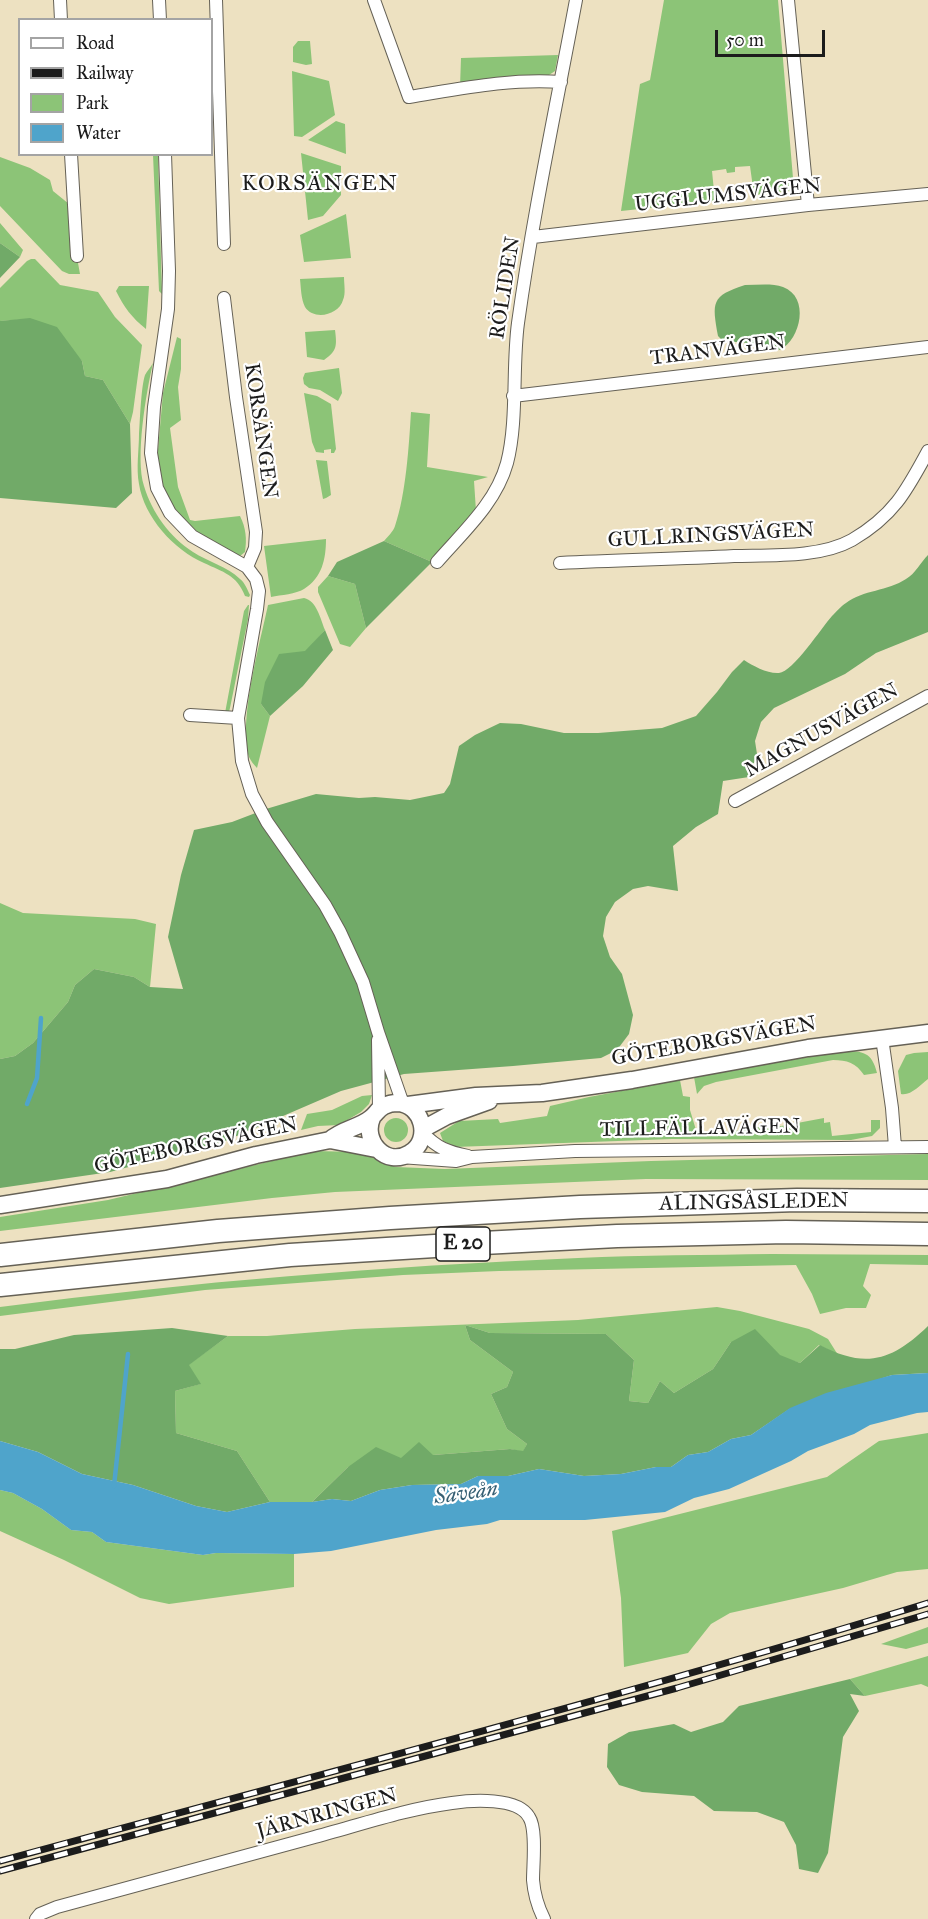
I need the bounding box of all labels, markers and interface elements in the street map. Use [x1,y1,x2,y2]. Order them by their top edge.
legend [18,18,213,156]
scale bar [718,18,828,56]
text: 50 m [726,29,764,51]
text: Road [76,32,114,54]
text: Railway [76,62,133,84]
text: Park [76,92,109,114]
text: Water [76,122,120,144]
district label: KORSÄNGEN [242,172,398,198]
street label: UGGLUMSVÄGEN [633,174,823,218]
street label: RÖLIDEN [485,235,527,341]
street label: TRANVÄGEN [649,330,787,372]
street label: KORSÄNGEN [238,362,282,500]
street label: GULLRINGSVÄGEN [607,518,815,554]
street label: MAGNUSVÄGEN [741,678,903,784]
street label: GÖTEBORGSVÄGEN [610,1012,818,1072]
street label: GÖTEBORGSVÄGEN [92,1112,300,1180]
street label: TILLFÄLLAVÄGEN [600,1115,800,1143]
street label: ALINGSÅSLEDEN [659,1189,849,1217]
road number: E 20 [436,1227,490,1261]
water label: Säveån [432,1476,500,1512]
street label: JÄRNRINGEN [254,1783,400,1845]

